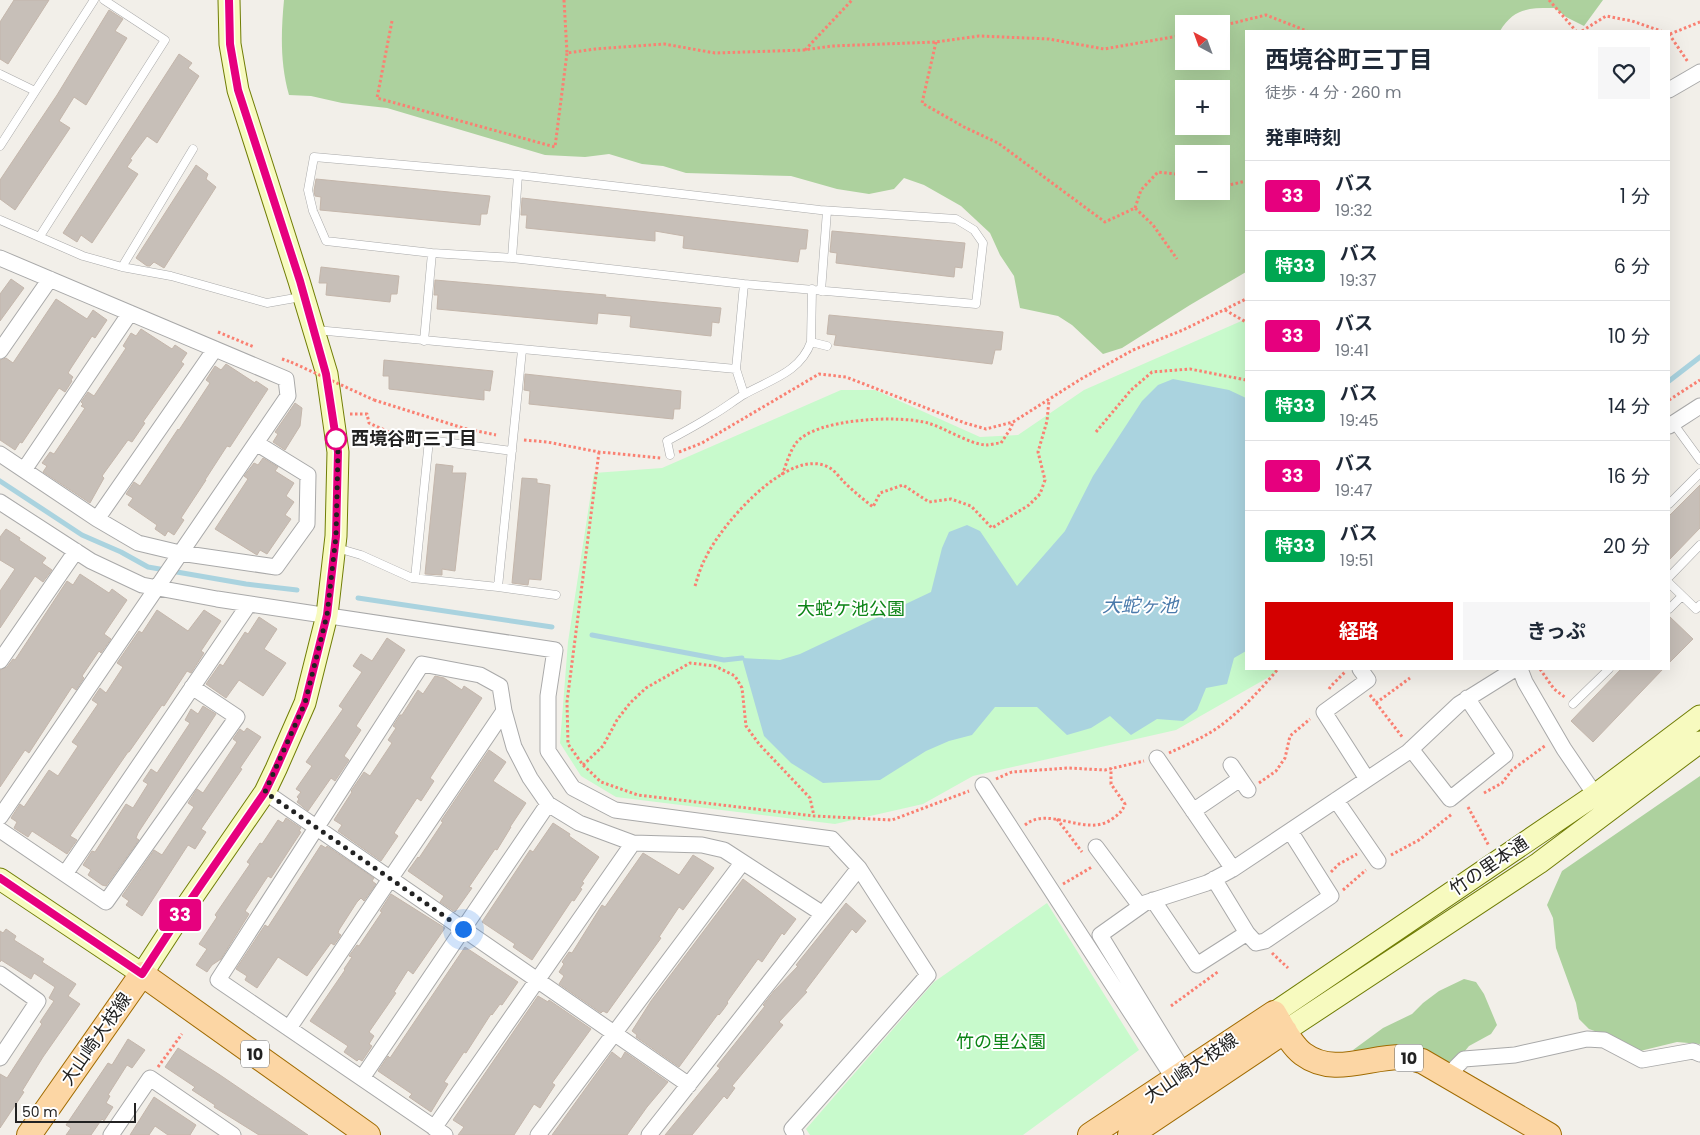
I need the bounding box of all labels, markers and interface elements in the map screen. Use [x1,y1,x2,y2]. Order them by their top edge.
north arrow [1175,15,1230,70]
map controls [1175,15,1230,200]
text: 西境谷町三丁目 [1265,43,1433,76]
button: heart [1598,47,1650,99]
button: + [1175,80,1230,135]
text: 徒歩 · 4 分 · 260 m [1265,81,1401,104]
text: 発車時刻 [1265,124,1341,151]
button: − [1175,145,1230,200]
text: バス [1335,170,1373,197]
text: 33 [1282,183,1303,208]
text: 1 分 [1620,183,1650,210]
text: 19:32 [1335,199,1372,222]
text: バス [1340,240,1378,267]
text: 特33 [1275,253,1315,278]
text: 6 分 [1614,253,1650,280]
text: 19:37 [1340,269,1377,292]
text: バス [1335,310,1373,337]
text: 33 [1282,323,1303,348]
text: 10 分 [1608,323,1650,350]
text: 19:41 [1335,339,1369,362]
text: バス [1340,380,1378,407]
text: 特33 [1275,393,1315,418]
text: 14 分 [1608,393,1650,420]
text: 19:45 [1340,409,1379,432]
place label: 西境谷町三丁目 [351,426,477,451]
marker: 西境谷町三丁目 [325,428,347,450]
text: バス [1335,450,1373,477]
text: 33 [1282,463,1303,488]
text: 16 分 [1608,463,1650,490]
text: 19:47 [1335,479,1372,502]
text: バス [1340,520,1378,547]
text: 特33 [1275,533,1315,558]
text: 20 分 [1603,533,1650,560]
text: 19:51 [1340,549,1374,572]
water label: 大蛇ヶ池 [1102,592,1180,619]
park label: 大蛇ケ池公園 [797,596,905,621]
button: 経路 [1265,602,1453,660]
button: きっぷ [1463,602,1650,660]
street label: 竹の里本通 [1444,830,1533,901]
line badge: 33 [158,899,202,931]
text: 33 [169,902,191,927]
your location [451,917,476,942]
street label: 大山崎大枝線 [54,987,137,1090]
street label: 大山崎大枝線 [1139,1027,1242,1108]
park label: 竹の里公園 [956,1029,1046,1054]
road number: 10 [241,1040,269,1068]
road number: 10 [1395,1044,1423,1072]
scale bar [15,1100,136,1123]
text: 50 m [22,1102,58,1122]

